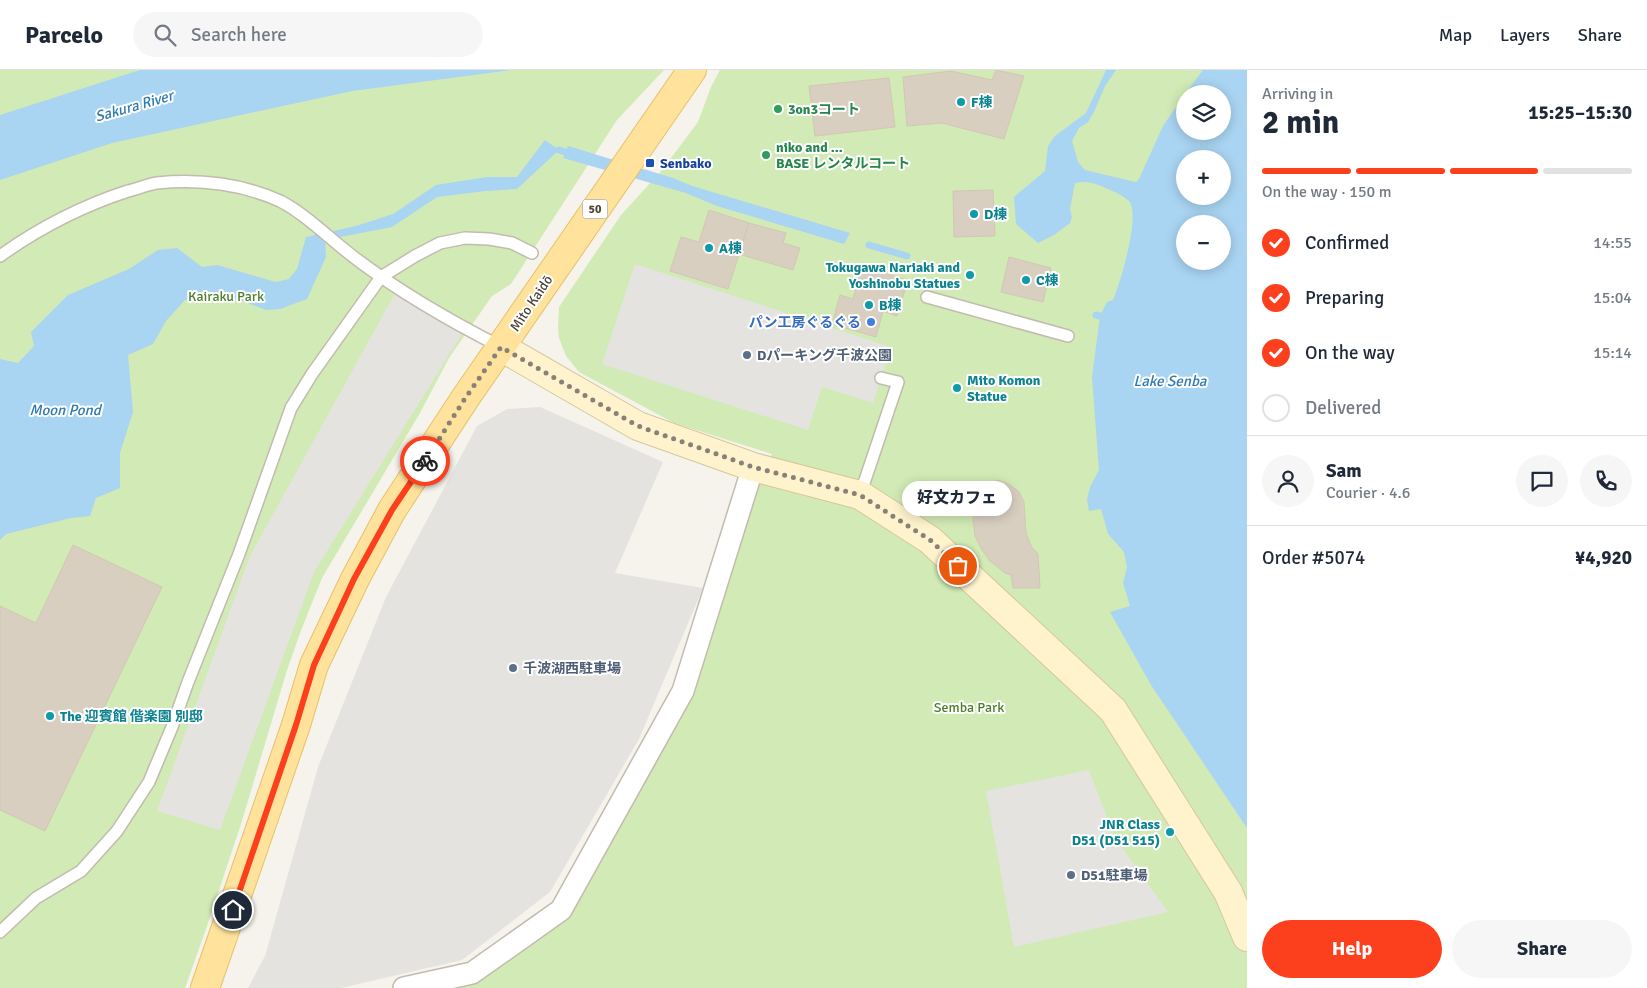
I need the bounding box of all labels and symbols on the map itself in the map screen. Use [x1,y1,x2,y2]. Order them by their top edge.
water label: Sakura River [93,86,177,126]
place label: F棟 [971,94,993,111]
marker: F棟 [955,96,967,108]
place label: 3on3コート [788,101,860,118]
marker: 3on3コート [772,103,784,115]
place label: niko and ... BASE レンタルコート [776,139,910,172]
marker: niko and ... BASE レンタルコート [760,149,772,161]
place label: Senbako [660,155,711,172]
marker: Senbako [644,157,656,169]
road number: 50 [582,200,608,218]
place label: D棟 [984,206,1007,223]
marker: D棟 [968,208,980,220]
place label: A棟 [719,240,742,257]
marker: A棟 [703,242,715,254]
place label: Tokugawa Nariaki and Yoshinobu Statues [826,259,960,292]
marker: Tokugawa Nariaki and Yoshinobu Statues [964,269,976,281]
street label: Mito Kaidō [506,272,556,335]
place label: C棟 [1036,272,1059,289]
marker: C棟 [1020,274,1032,286]
park label: Kairaku Park [188,288,264,305]
place label: B棟 [879,297,902,314]
marker: B棟 [863,299,875,311]
place label: パン工房ぐるぐる [749,314,861,331]
marker: パン工房ぐるぐる [865,316,877,328]
place label: Dパーキング千波公園 [757,347,892,364]
marker: Dパーキング千波公園 [741,349,753,361]
place label: Mito Komon Statue [967,372,1041,405]
water label: Lake Senba [1134,372,1207,390]
marker: Mito Komon Statue [951,382,963,394]
water label: Moon Pond [29,401,103,419]
courier [400,436,450,486]
callout: 好文カフェ [903,481,1013,516]
pin [937,545,979,587]
place label: 千波湖西駐車場 [523,660,621,677]
marker: 千波湖西駐車場 [507,662,519,674]
park label: Semba Park [934,699,1004,716]
place label: The 迎賓館 偕楽園 別邸 [60,708,203,725]
marker: The 迎賓館 偕楽園 別邸 [44,710,56,722]
place label: JNR Class D51 (D51 515) [1072,816,1160,849]
marker: JNR Class D51 (D51 515) [1164,826,1176,838]
place label: D51駐車場 [1081,867,1147,884]
marker: D51駐車場 [1065,869,1077,881]
pin [212,889,254,931]

